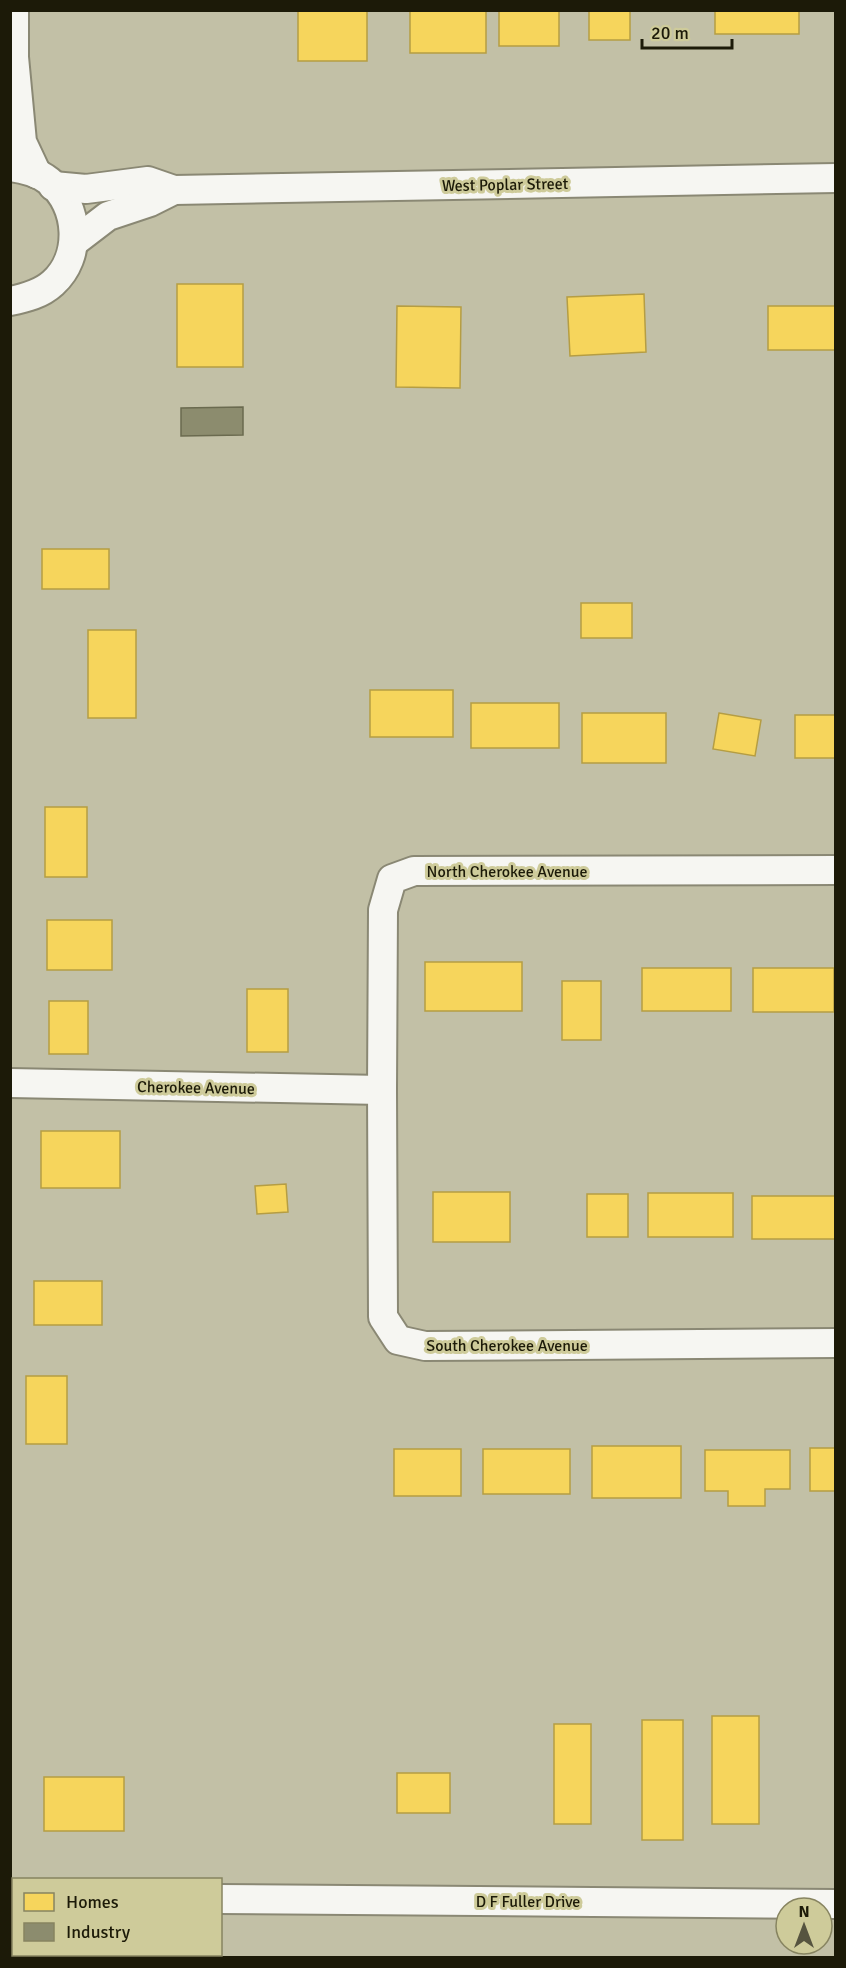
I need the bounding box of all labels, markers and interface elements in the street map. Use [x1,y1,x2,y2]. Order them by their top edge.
scale bar [642,12,732,50]
text: 20 m [651,22,689,44]
street label: West Poplar Street [442,174,569,196]
street label: North Cherokee Avenue [427,862,587,882]
street label: Cherokee Avenue [137,1077,255,1099]
street label: South Cherokee Avenue [426,1336,588,1356]
legend [12,1878,222,1956]
text: Homes [66,1891,119,1913]
street label: D F Fuller Drive [476,1892,580,1912]
north arrow [774,1896,834,1956]
text: N [798,1902,810,1922]
text: Industry [66,1921,131,1943]

